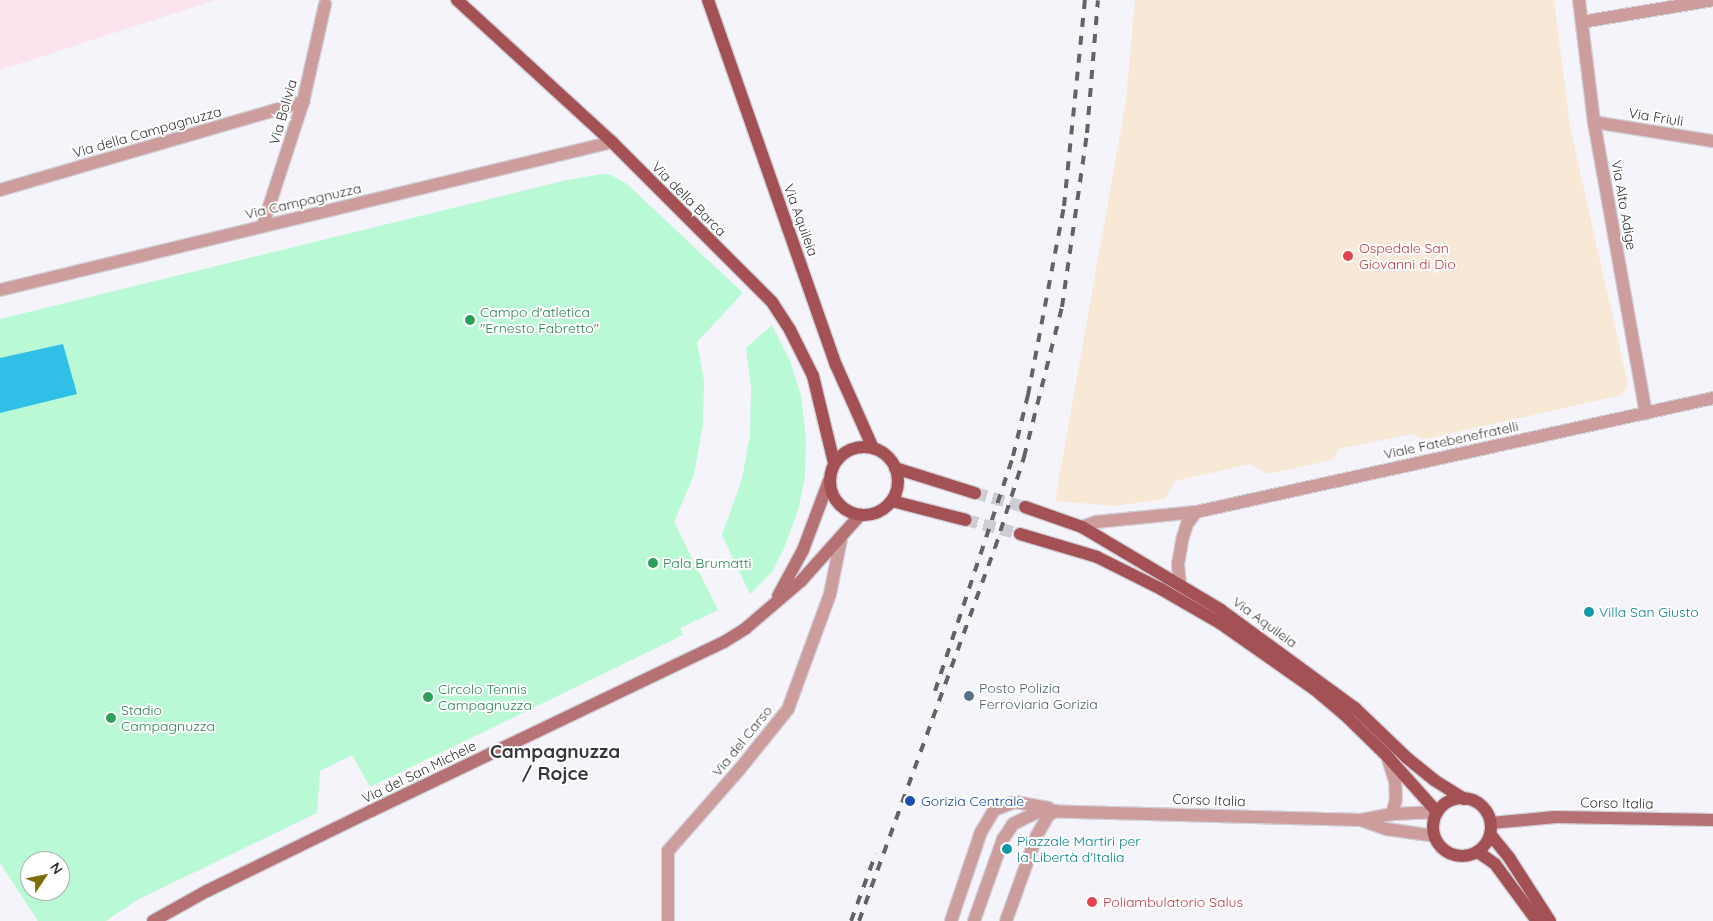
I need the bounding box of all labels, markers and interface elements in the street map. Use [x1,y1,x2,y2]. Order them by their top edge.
street label: Via Bolivia [266,77,300,147]
street label: Via della Campagnuzza [71,103,223,161]
street label: Via Friuli [1628,104,1684,130]
street label: Via della Barca [648,158,730,240]
street label: Via Alto Adige [1608,159,1640,251]
street label: Via Campagnuzza [243,179,363,223]
street label: Via Aquileia [780,182,822,258]
place label: Ospedale San Giovanni di Dio [1359,240,1456,272]
marker: Ospedale San Giovanni di Dio [1341,249,1355,263]
place label: Campo d'atletica "Ernesto Fabretto" [480,304,599,336]
marker: Campo d'atletica "Ernesto Fabretto" [464,314,476,326]
street label: Viale Fatebenefratelli [1382,417,1520,463]
place label: Pala Brumatti [663,555,751,571]
marker: Pala Brumatti [647,557,659,569]
street label: Via Aquileia [1229,593,1301,651]
place label: Villa San Giusto [1599,604,1699,620]
marker: Villa San Giusto [1583,606,1595,618]
place label: Posto Polizia Ferroviaria Gorizia [979,680,1098,712]
place label: Circolo Tennis Campagnuzza [438,681,532,714]
marker: Posto Polizia Ferroviaria Gorizia [963,690,975,702]
marker: Circolo Tennis Campagnuzza [422,691,434,703]
place label: Stadio Campagnuzza [121,702,215,734]
street label: Via del Carso [708,702,776,780]
marker: Stadio Campagnuzza [105,712,117,724]
street label: Via del San Michele [359,737,479,807]
district label: Campagnuzza / Rojce [490,741,620,785]
street label: Corso Italia [1172,790,1246,810]
place label: Gorizia Centrale [921,793,1024,809]
marker: Gorizia Centrale [903,794,917,808]
street label: Corso Italia [1580,794,1654,812]
place label: Piazzale Martiri per la Libertà d'Italia [1017,833,1141,866]
marker: Piazzale Martiri per la Libertà d'Italia [1001,843,1013,855]
north arrow [20,851,70,901]
text: N [46,859,67,877]
place label: Poliambulatorio Salus [1103,894,1243,910]
marker: Poliambulatorio Salus [1085,895,1099,909]

